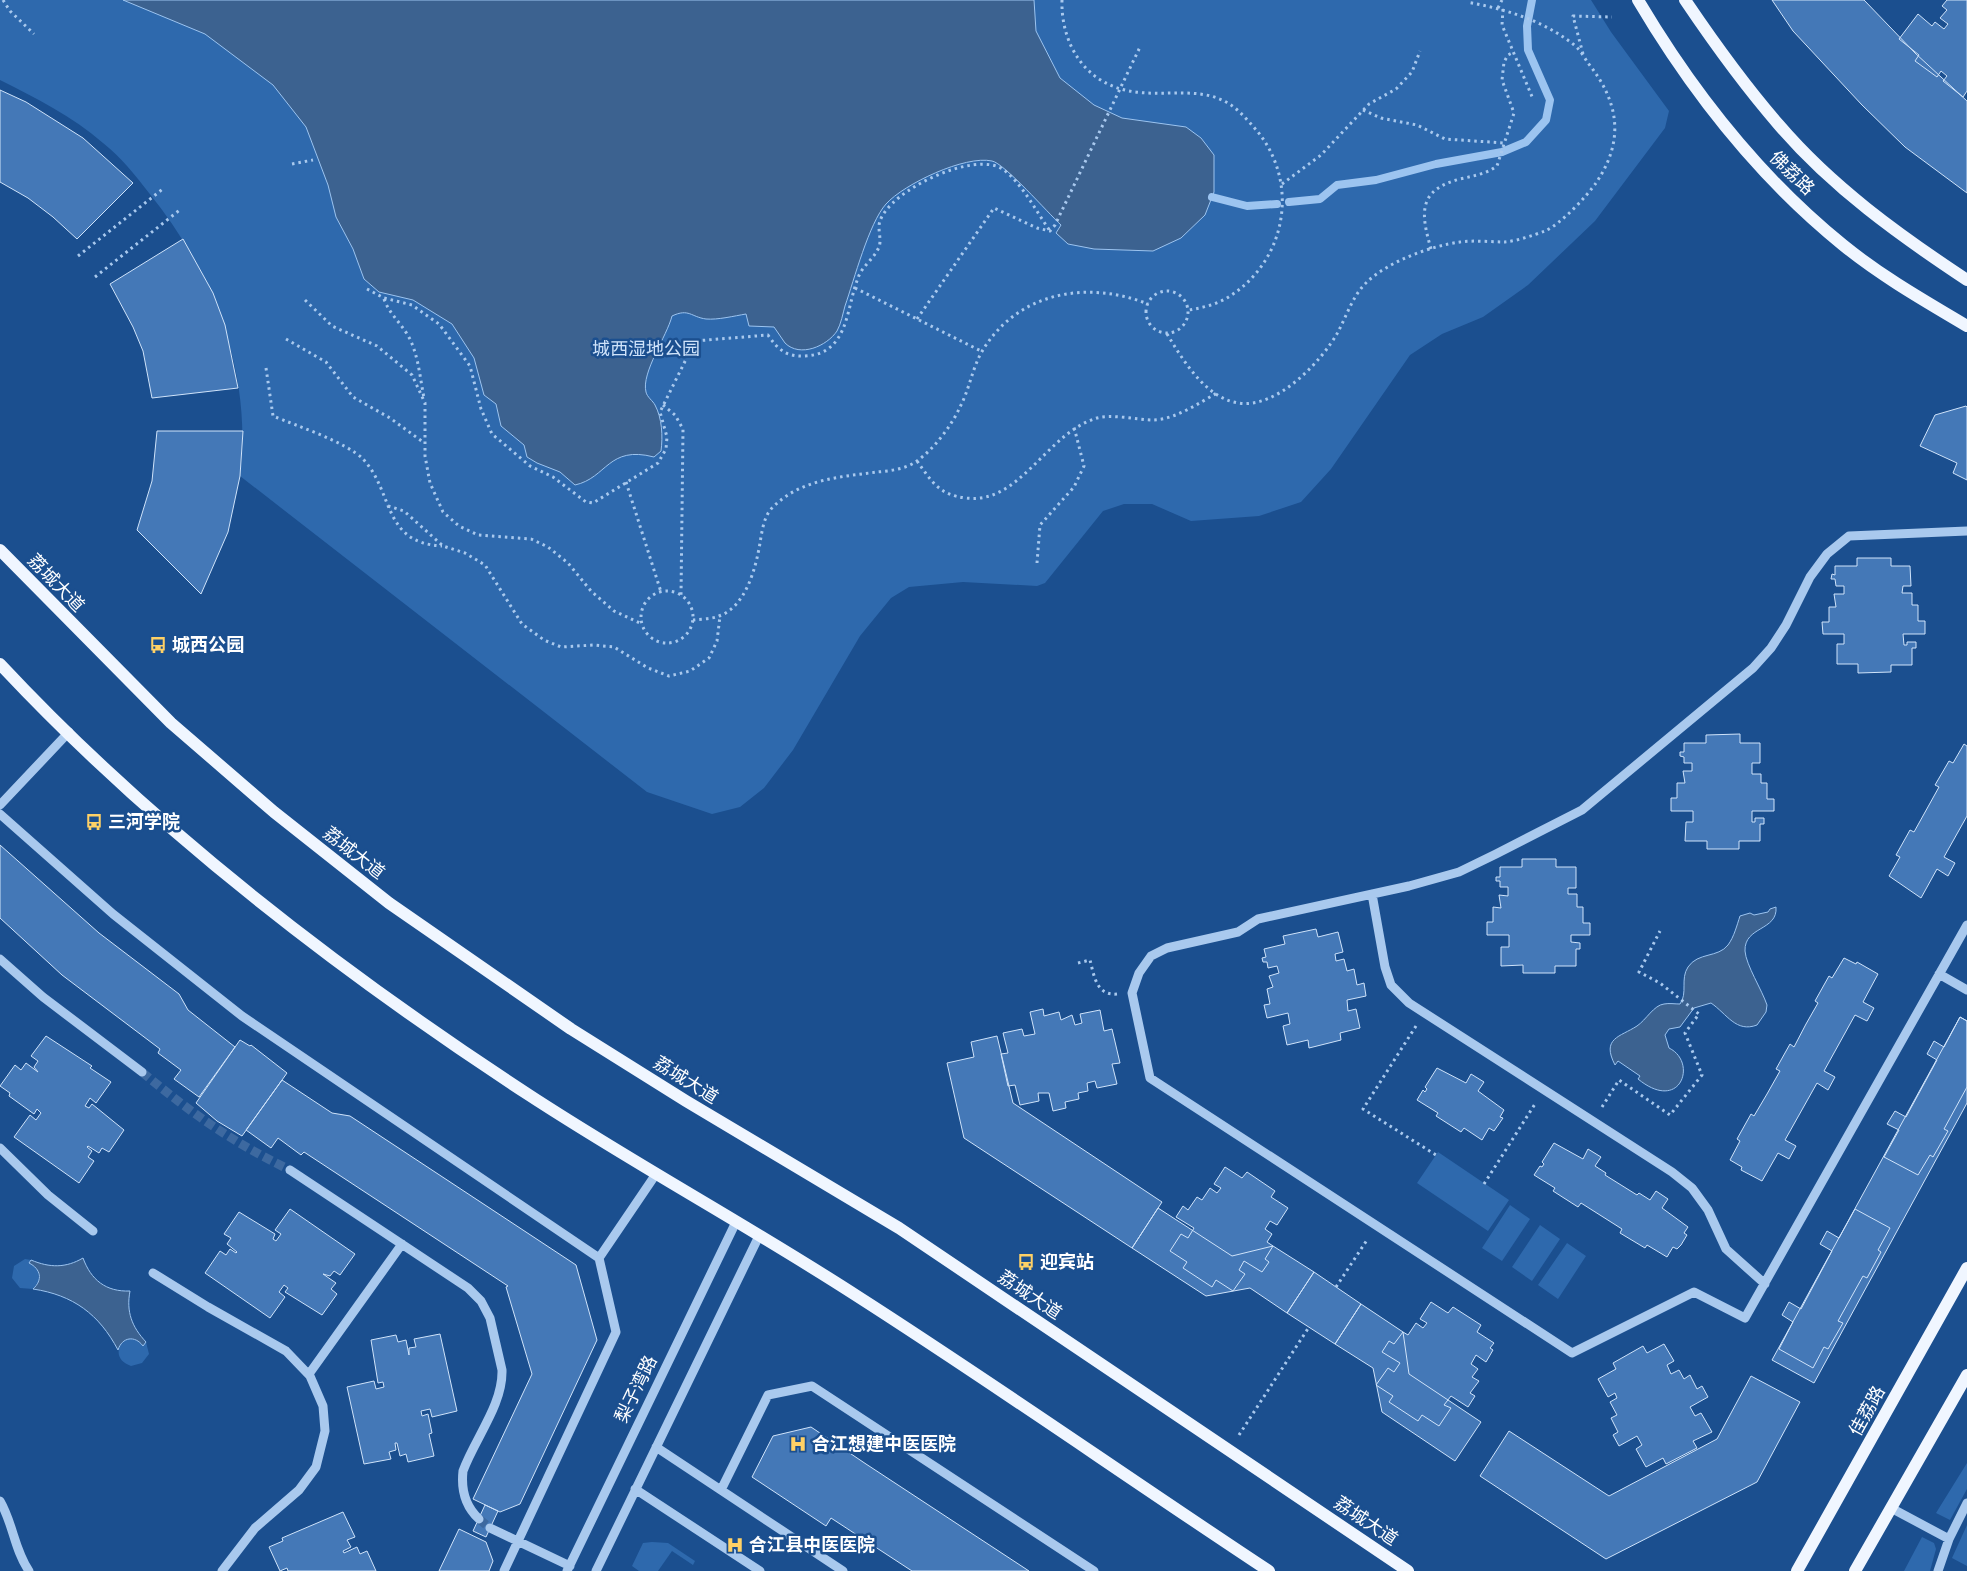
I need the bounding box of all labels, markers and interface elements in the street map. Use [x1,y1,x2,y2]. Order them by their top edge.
street label: 佛荔路 [1764,145,1820,201]
park label: 城西湿地公园 [592,336,700,362]
street label: 荔城大道 [22,548,90,618]
place label: 城西公园 [172,632,244,658]
bus stop icon: 城西公园 [148,635,168,655]
place label: 三河学院 [108,809,180,835]
bus stop icon: 三河学院 [84,812,104,832]
street label: 荔城大道 [318,821,390,885]
street label: 荔城大道 [649,1050,723,1110]
place label: 迎宾站 [1040,1249,1094,1275]
bus stop icon: 迎宾站 [1016,1252,1036,1272]
street label: 荔城大道 [993,1264,1067,1326]
street label: 梨子湾路 [609,1351,663,1427]
street label: 佳荔路 [1843,1381,1891,1441]
place label: 合江想建中医医院 [812,1431,956,1457]
hospital icon: 合江想建中医医院 [788,1434,808,1454]
street label: 荔城大道 [1329,1490,1403,1552]
place label: 合江县中医医院 [749,1532,875,1558]
hospital icon: 合江县中医医院 [725,1535,745,1555]

